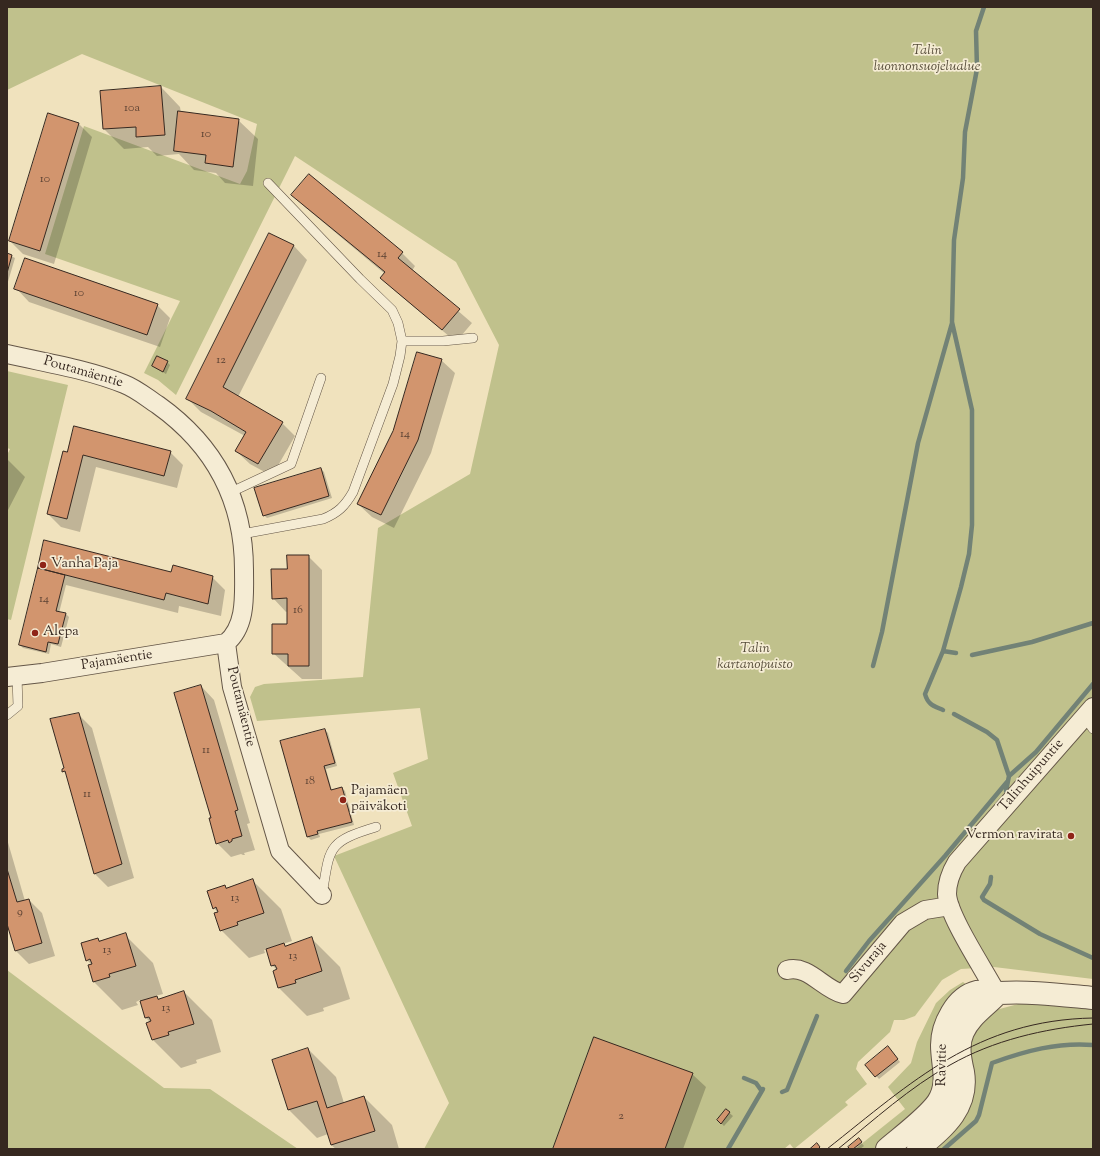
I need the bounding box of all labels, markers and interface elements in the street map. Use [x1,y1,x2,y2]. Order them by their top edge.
park label: Talin luonnonsuojelualue [874,44,980,76]
house number: 10a [124,102,140,116]
house number: 10 [201,128,211,142]
house number: 10 [40,173,50,187]
house number: 14 [377,248,387,262]
house number: 10 [74,287,84,301]
street label: Poutamäentie [41,354,125,392]
house number: 12 [216,354,226,368]
house number: 14 [400,428,410,442]
place label: Vanha Paja [51,557,118,573]
marker: Vanha Paja [38,560,48,570]
house number: 14 [39,593,49,607]
house number: 16 [293,604,303,618]
place label: Alepa [43,625,79,641]
marker: Alepa [30,628,40,638]
park label: Talin kartanopuisto [717,642,793,674]
street label: Pajamäentie [80,647,154,675]
street label: Poutamäentie [222,665,258,749]
street label: Talinhuipuntie [996,736,1068,816]
house number: 11 [202,744,210,758]
house number: 18 [305,775,315,789]
place label: Pajamäen päiväkoti [351,784,408,816]
house number: 11 [83,788,91,802]
marker: Pajamäen päiväkoti [338,795,348,805]
place label: Vermon ravirata [965,828,1063,844]
marker: Vermon ravirata [1066,831,1076,841]
house number: 13 [231,892,239,906]
house number: 9 [17,906,23,920]
street label: Sivuraja [847,939,891,987]
house number: 13 [103,944,111,958]
house number: 13 [289,950,297,964]
house number: 13 [162,1002,170,1016]
street label: Ravitie [934,1043,952,1087]
house number: 2 [618,1110,624,1124]

